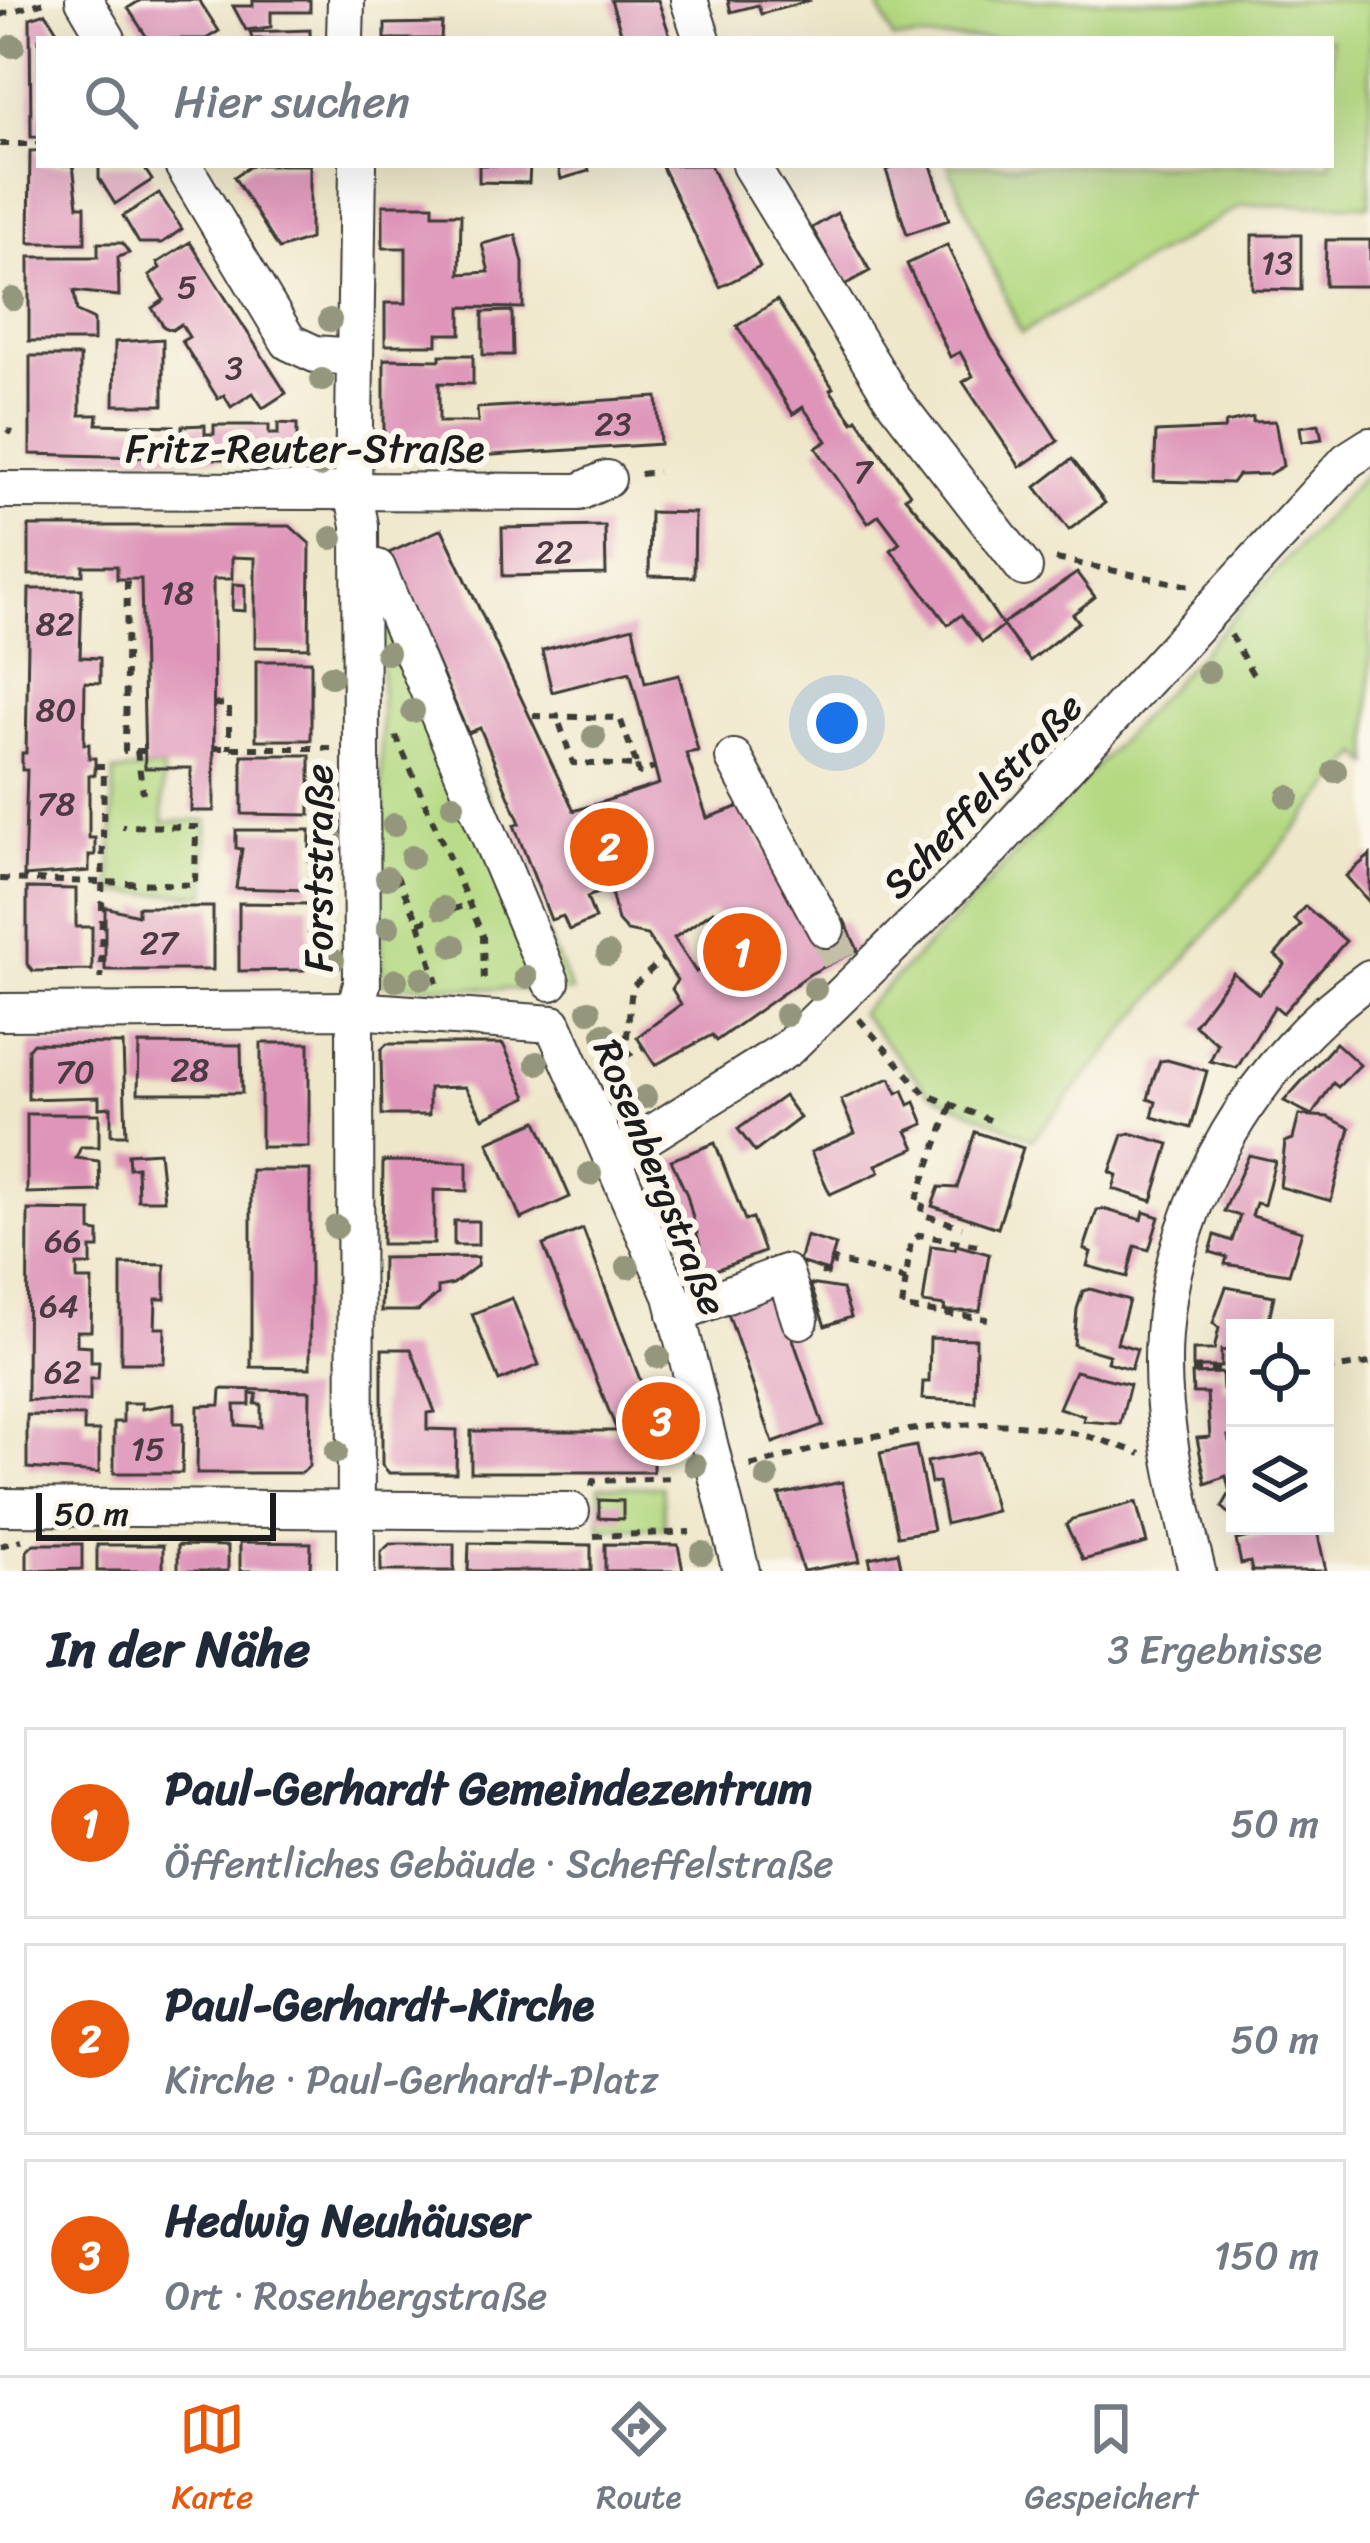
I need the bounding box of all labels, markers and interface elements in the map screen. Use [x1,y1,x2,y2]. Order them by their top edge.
search box [36,36,1334,168]
text: Hier suchen [174,62,410,142]
icon: search [78,69,144,135]
house number: 13 [1261,234,1293,292]
house number: 5 [177,258,197,316]
house number: 3 [225,339,243,397]
house number: 23 [594,395,632,453]
street label: Fritz-Reuter-Straße [126,414,485,483]
house number: 7 [854,443,875,501]
house number: 22 [535,523,573,581]
house number: 18 [160,564,194,622]
house number: 82 [36,595,74,653]
street label: Scheffelstraße [865,675,1100,916]
house number: 80 [36,681,76,739]
your location [807,693,867,753]
street label: Forststraße [284,764,353,972]
house number: 78 [37,775,75,833]
pin: 2 [570,802,648,892]
pin: 1 [703,907,781,997]
house number: 27 [140,914,180,972]
street label: Rosenbergstraße [574,1028,747,1326]
house number: 28 [171,1041,210,1099]
house number: 70 [55,1043,95,1101]
house number: 66 [44,1212,82,1270]
house number: 64 [39,1277,79,1335]
map controls [1226,1319,1334,1535]
button: locate [1226,1319,1334,1427]
house number: 62 [44,1343,82,1401]
pin: 3 [622,1376,700,1466]
house number: 15 [131,1420,165,1478]
button: layers [1226,1427,1334,1535]
text: 50 m [54,1485,129,1543]
scale bar [36,1487,276,1540]
text: In der Nähe [48,1604,310,1694]
text: 3 Ergebnisse [1108,1615,1322,1684]
text: Paul-Gerhardt Gemeindezentrum [165,1749,813,1829]
text: 1 [82,1789,98,1858]
text: 50 m [1230,1789,1319,1858]
text: Öffentliches Gebäude · Scheffelstraße [165,1829,834,1898]
text: Paul-Gerhardt-Kirche [165,1965,594,2045]
text: 2 [79,2005,101,2074]
text: 50 m [1230,2005,1319,2074]
text: Kirche · Paul-Gerhardt-Platz [165,2045,659,2114]
text: Hedwig Neuhäuser [165,2181,530,2261]
text: 3 [79,2221,101,2290]
text: 150 m [1214,2221,1319,2290]
text: Ort · Rosenbergstraße [165,2261,547,2330]
tab: Karte [172,2396,253,2526]
tab: Route [596,2396,681,2526]
tab: Gespeichert [1025,2396,1198,2526]

